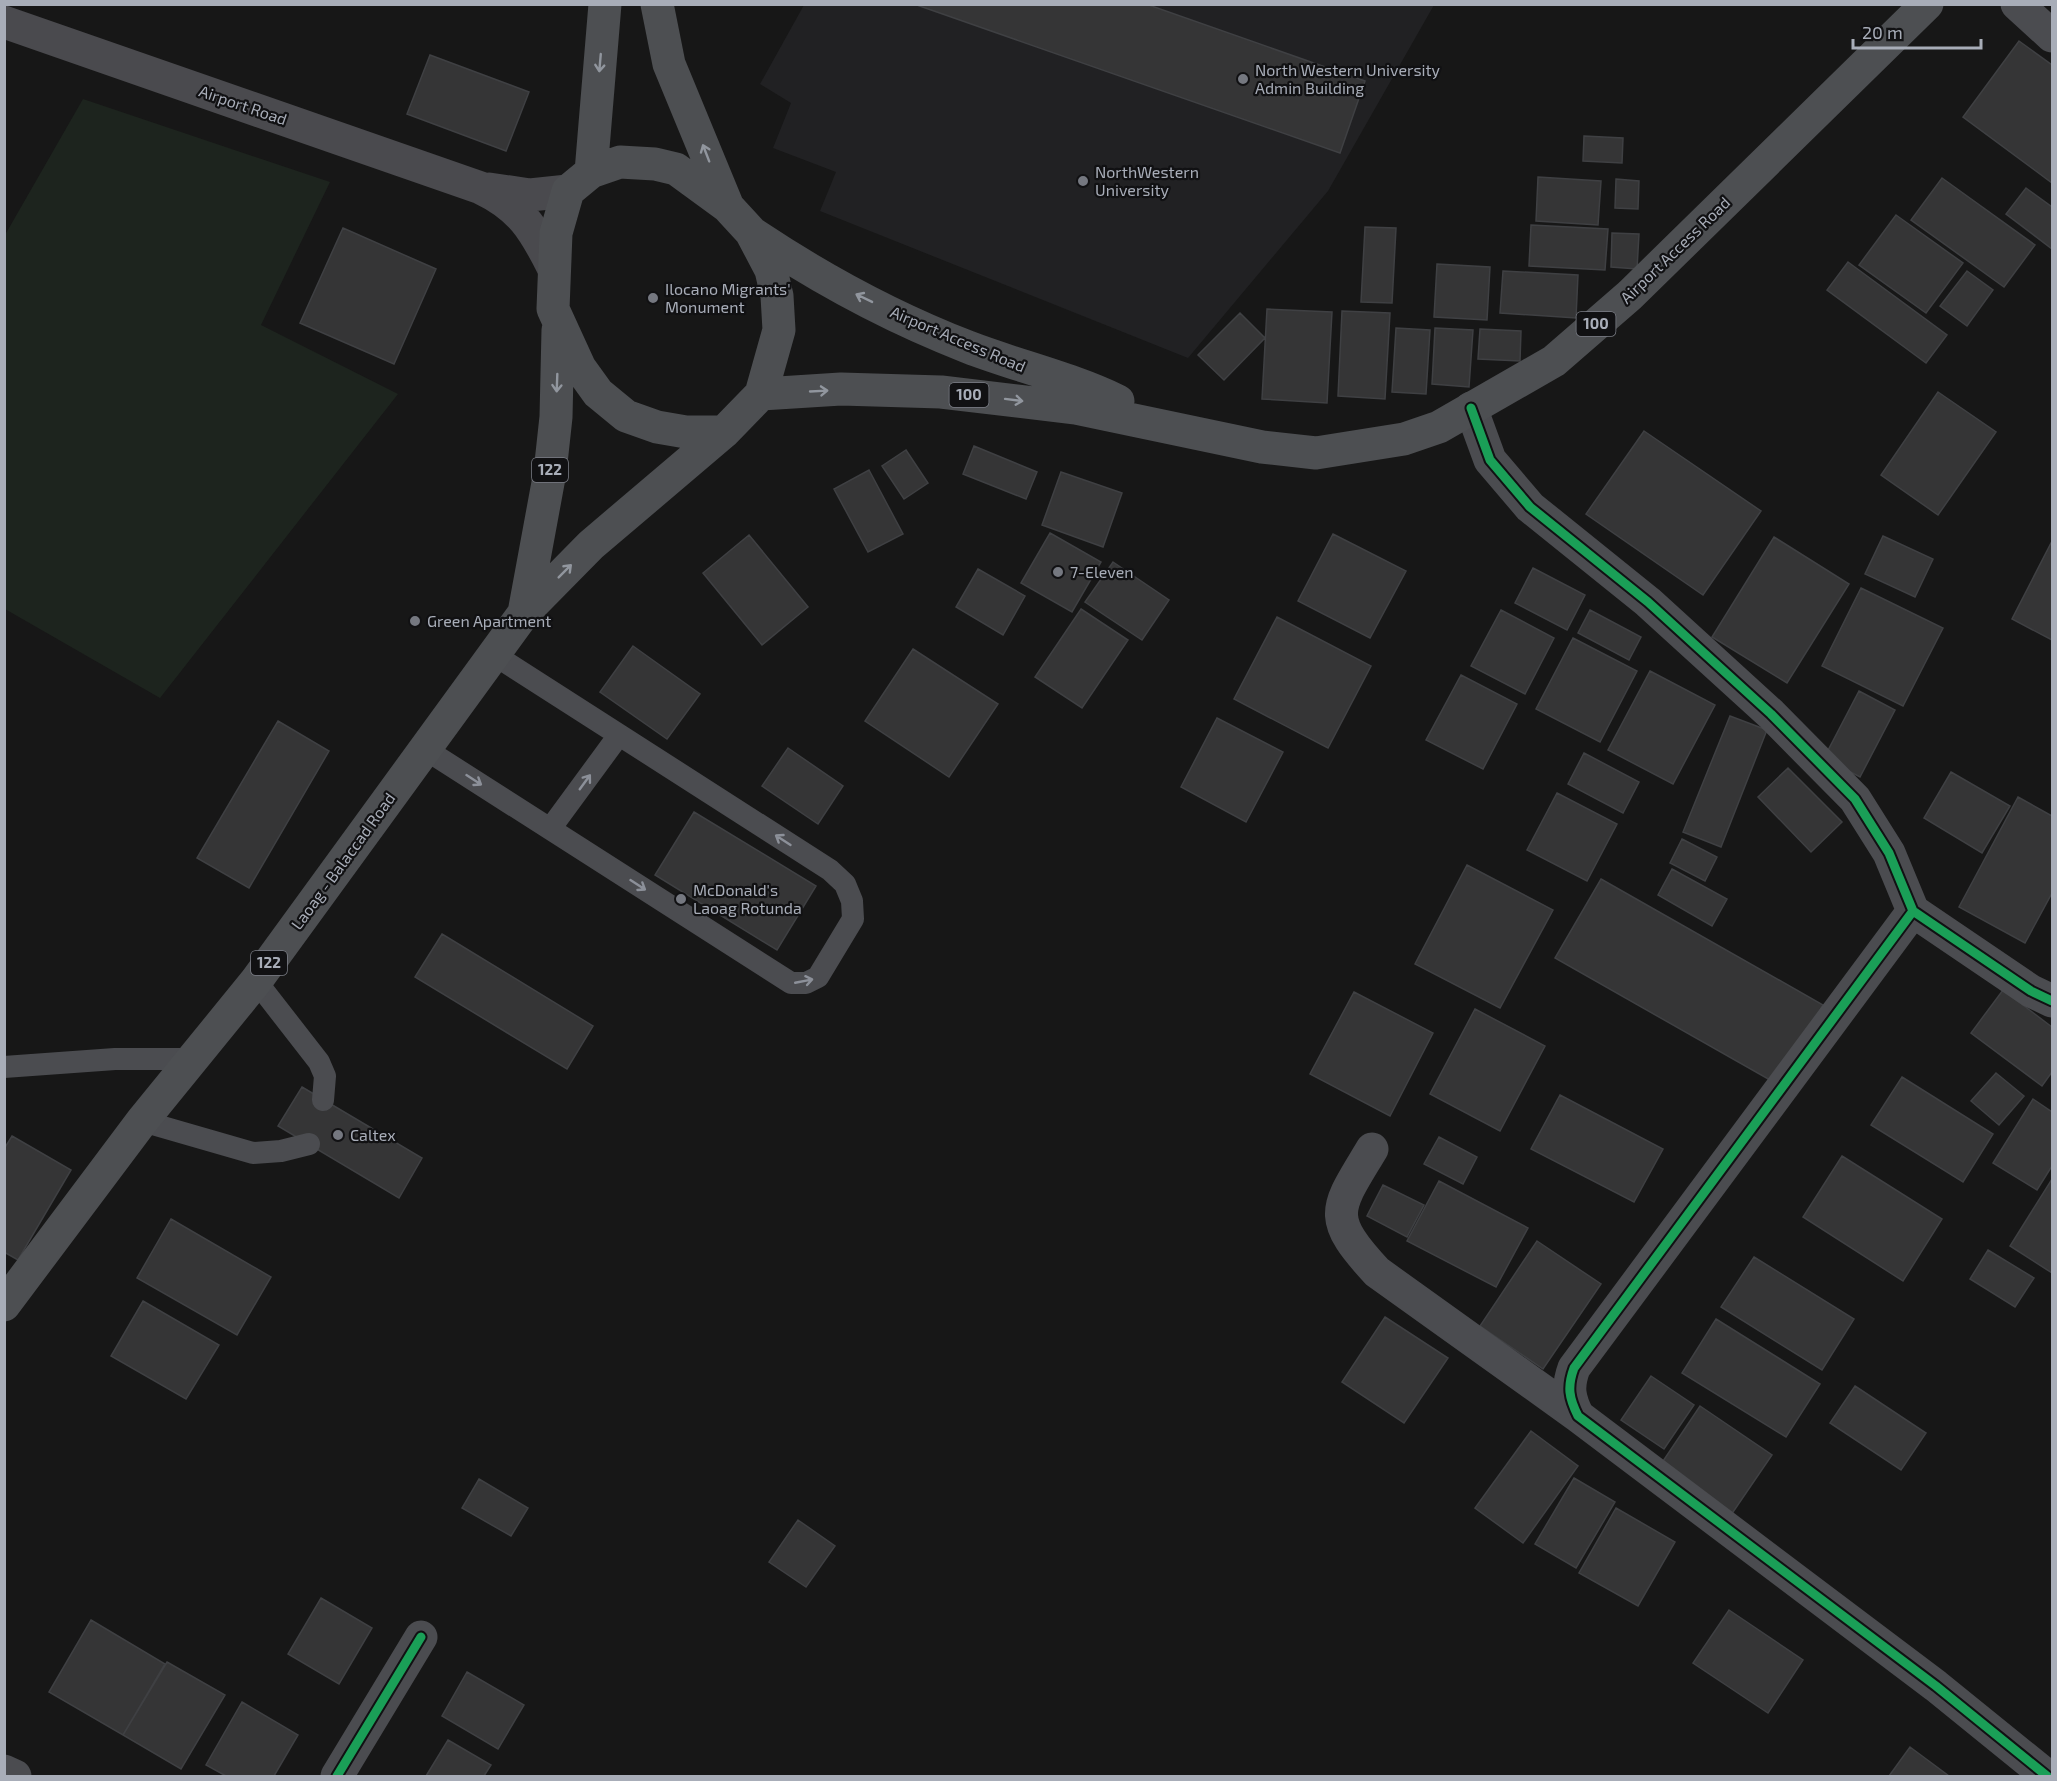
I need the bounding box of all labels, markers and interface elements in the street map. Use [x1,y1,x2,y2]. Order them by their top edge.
scale bar [1853,12,1980,50]
text: 20 m [1862,21,1903,43]
one-way arrow [594,52,605,72]
place label: North Western University Admin Building [1255,60,1441,97]
marker: North Western University Admin Building [1236,72,1250,86]
street label: Airport Road [197,81,290,128]
one-way arrow [700,144,711,163]
place label: NorthWestern University [1095,162,1199,199]
marker: NorthWestern University [1076,174,1090,188]
street label: Airport Access Road [1616,192,1733,307]
place label: Ilocano Migrants' Monument [665,279,791,316]
marker: Ilocano Migrants' Monument [646,291,660,305]
one-way arrow [856,292,874,304]
street label: Airport Access Road [888,301,1029,376]
road number: 100 [1576,312,1616,336]
one-way arrow [551,373,562,393]
road number: 100 [950,383,988,407]
one-way arrow [809,385,829,396]
one-way arrow [1003,395,1023,406]
road number: 122 [532,458,568,482]
place label: 7-Eleven [1070,562,1134,581]
one-way arrow [557,564,572,579]
marker: 7-Eleven [1051,565,1065,579]
place label: Green Apartment [427,611,551,630]
marker: Green Apartment [408,614,422,628]
one-way arrow [465,774,482,786]
one-way arrow [578,774,591,790]
street label: Laoag - Balaccad Road [287,789,399,933]
one-way arrow [775,834,792,846]
one-way arrow [630,879,646,891]
place label: McDonald's Laoag Rotunda [693,880,802,917]
marker: McDonald's Laoag Rotunda [674,892,688,906]
road number: 122 [251,951,287,975]
one-way arrow [794,975,814,986]
place label: Caltex [350,1125,396,1144]
marker: Caltex [331,1128,345,1142]

